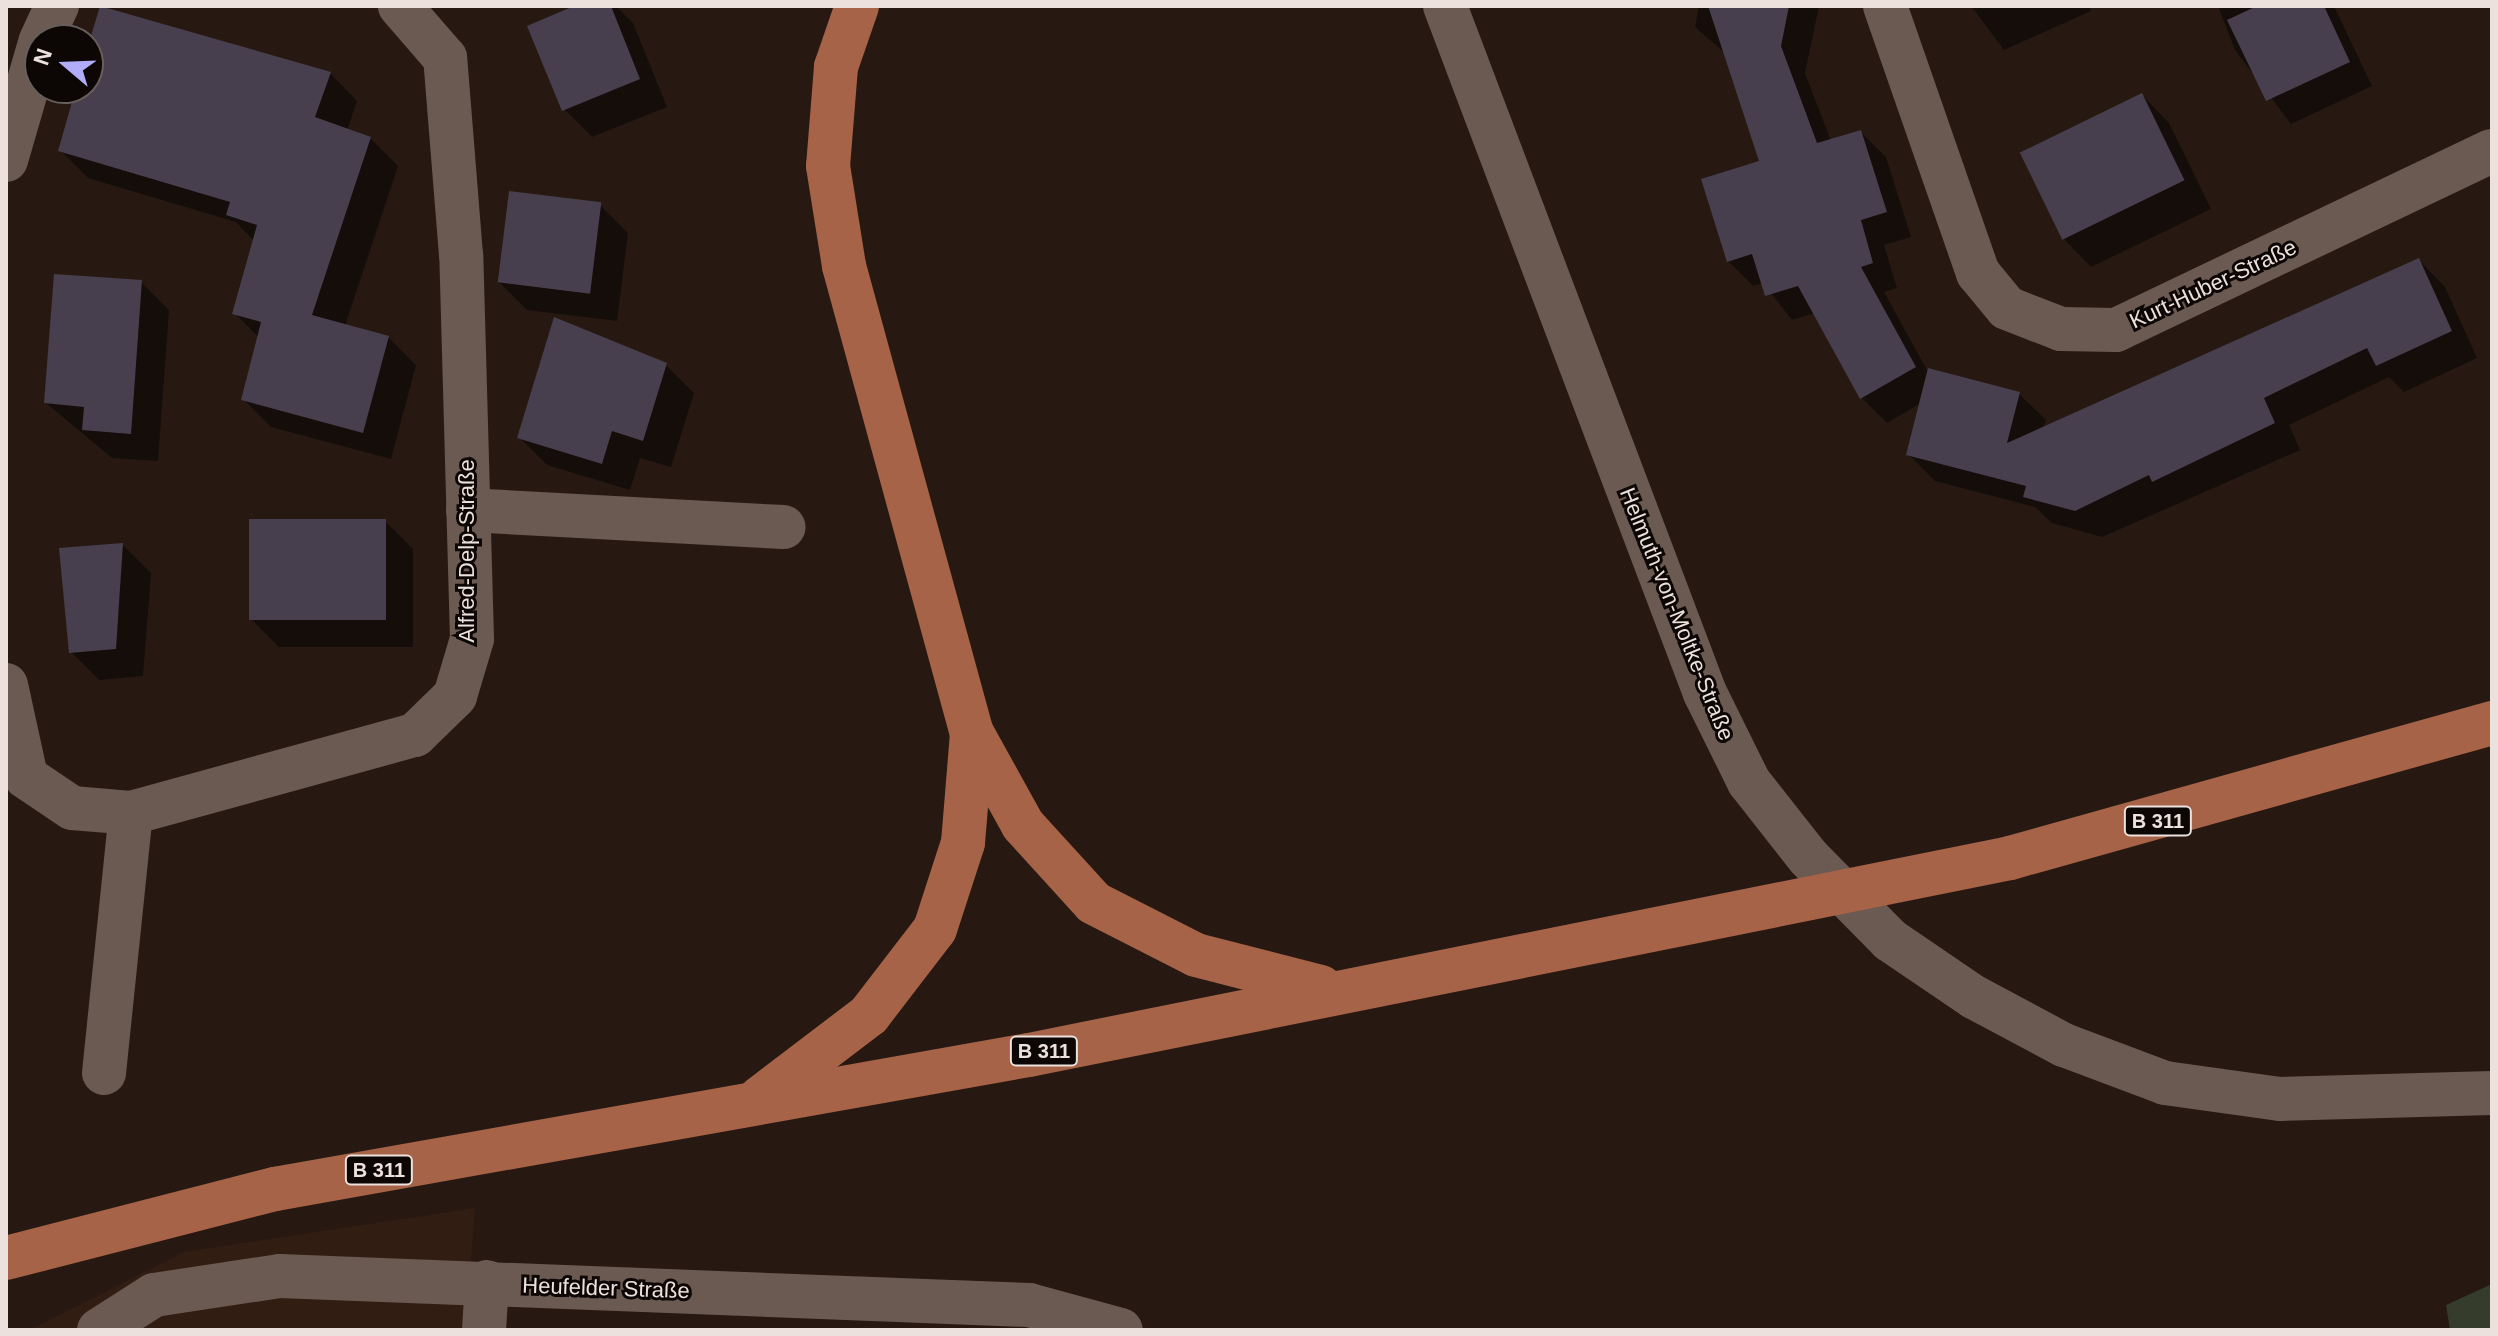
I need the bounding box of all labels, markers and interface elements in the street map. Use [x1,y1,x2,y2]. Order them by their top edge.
north arrow [24,24,104,104]
text: N [28,45,57,68]
street label: Kurt-Huber-Straße [2125,234,2301,334]
street label: Alfred-Delp-Straße [454,459,480,643]
street label: Helmuth-von-Moltke-Straße [1614,484,1740,744]
road number: B 311 [2122,805,2194,837]
road number: B 311 [1008,1035,1080,1067]
road number: B 311 [343,1154,415,1186]
street label: Heufelder Straße [522,1272,690,1304]

